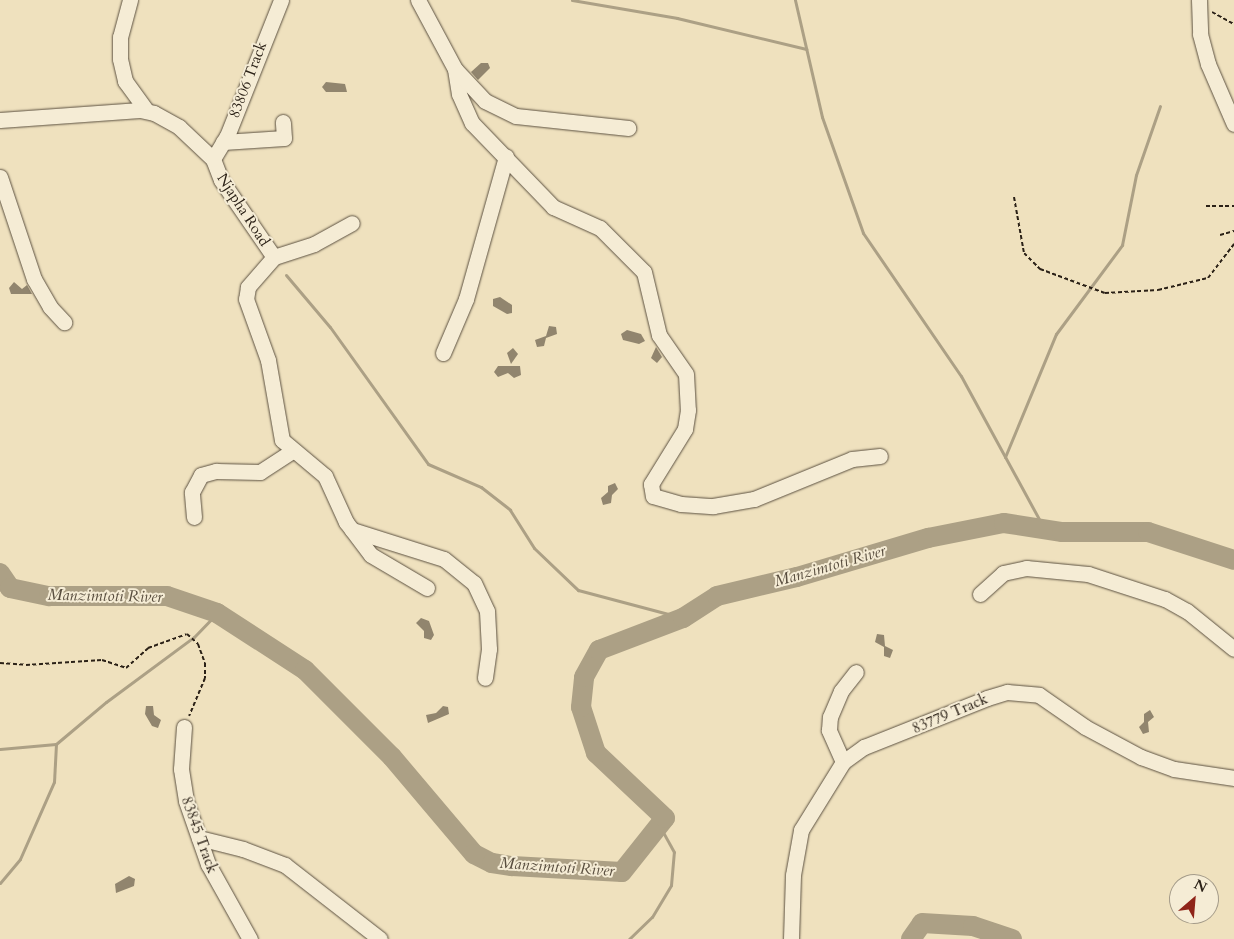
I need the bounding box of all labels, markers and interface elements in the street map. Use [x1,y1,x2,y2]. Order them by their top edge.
street label: 83806 Track [225,39,271,121]
street label: Njapha Road [213,170,273,250]
water label: Manzimtoti River [772,541,888,591]
water label: Manzimtoti River [47,585,163,607]
street label: 83779 Track [910,690,990,738]
street label: 83845 Track [177,794,221,876]
water label: Manzimtoti River [499,853,615,881]
north arrow [1169,874,1219,924]
text: N [1191,875,1210,897]

